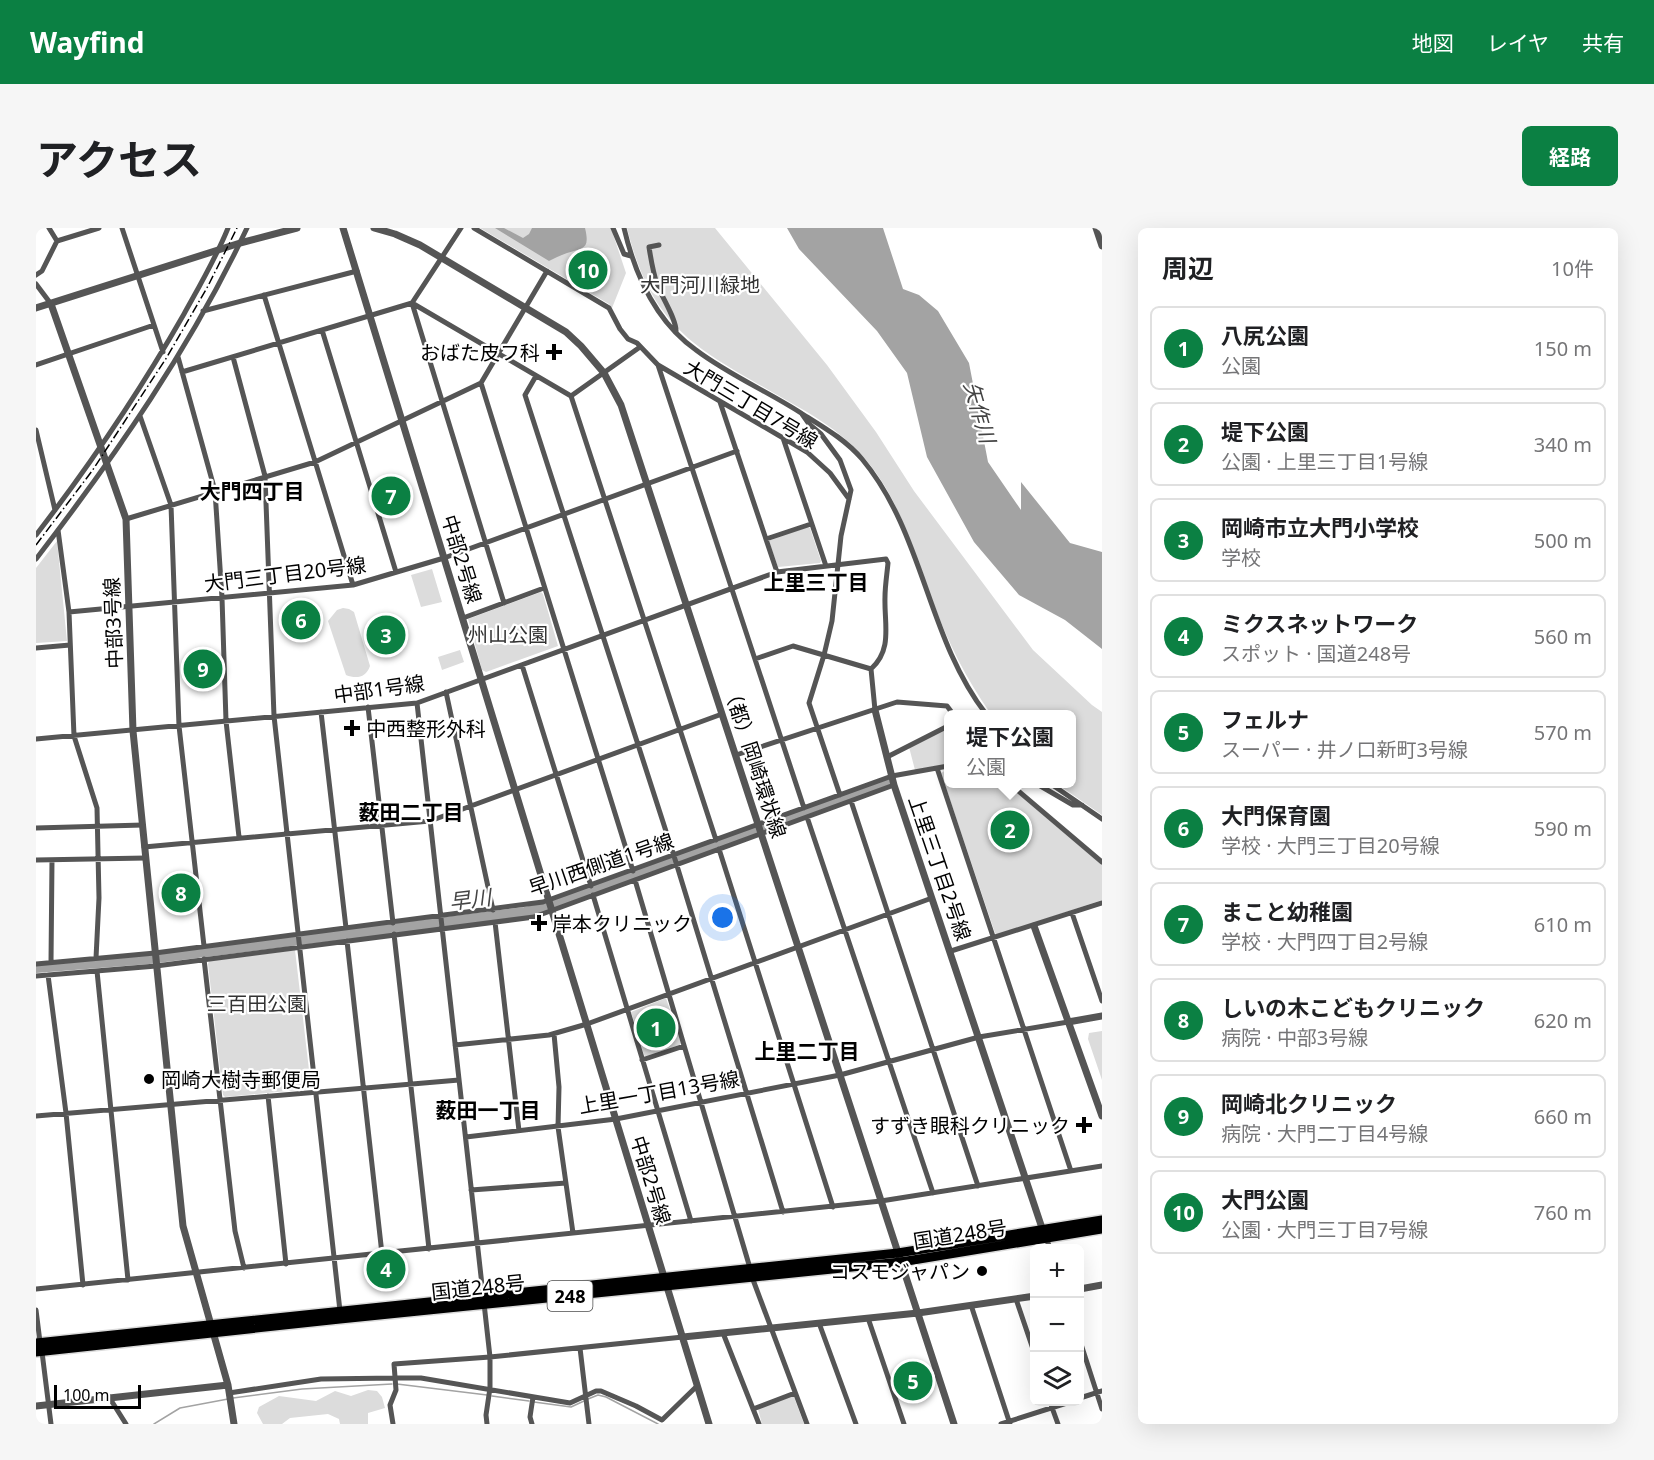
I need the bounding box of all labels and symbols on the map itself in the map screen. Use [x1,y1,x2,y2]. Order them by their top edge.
pin: 10 [568,248,608,292]
park label: 大門河川緑地 [640,271,760,298]
place label: おばた皮フ科 [420,339,540,366]
marker: おばた皮フ科 [545,343,563,361]
street label: 大門三丁目7号線 [679,353,823,455]
water label: 矢作川 [958,378,1003,448]
pin: 7 [372,474,410,518]
district label: 大門四丁目 [200,477,305,505]
street label: 中部2号線 [436,511,488,607]
street label: 大門三丁目20号線 [203,551,367,597]
district label: 上里三丁目 [764,568,869,596]
street label: 中部3号線 [98,577,128,669]
pin: 6 [282,598,320,642]
pin: 3 [366,612,406,658]
park label: 州山公園 [468,621,548,648]
pin: 9 [184,646,222,692]
street label: 中部1号線 [332,669,426,709]
street label: （都）岡崎環状線 [717,681,793,841]
place label: 中西整形外科 [366,715,486,742]
marker: 中西整形外科 [343,719,361,737]
street label: 上里三丁目2号線 [903,792,977,944]
district label: 薮田二丁目 [359,798,464,826]
pin: 2 [990,808,1030,852]
street label: 早川西側道1号線 [525,827,677,901]
pin: 8 [162,870,200,916]
water label: 早川 [447,882,495,915]
your location [708,903,737,932]
place label: 岸本クリニック [552,910,692,937]
marker: 岸本クリニック [530,914,548,932]
park label: 三百田公園 [207,990,307,1017]
pin: 1 [636,1006,676,1050]
district label: 上里二丁目 [755,1037,860,1065]
street label: 上里一丁目13号線 [576,1065,742,1119]
place label: 岡崎大樹寺郵便局 [161,1066,321,1093]
marker: 岡崎大樹寺郵便局 [142,1072,156,1086]
district label: 薮田一丁目 [436,1096,541,1124]
place label: すずき眼科クリニック [870,1112,1070,1139]
marker: すずき眼科クリニック [1075,1116,1093,1134]
street label: 中部2号線 [625,1132,677,1228]
street label: 国道248号 [911,1213,1009,1255]
pin: 4 [366,1246,406,1292]
place label: コスモジャパン [830,1258,970,1285]
marker: コスモジャパン [975,1264,989,1278]
street label: 国道248号 [430,1269,526,1305]
road number: 248 [548,1281,592,1311]
pin: 5 [894,1358,932,1404]
scale bar [54,1382,141,1410]

